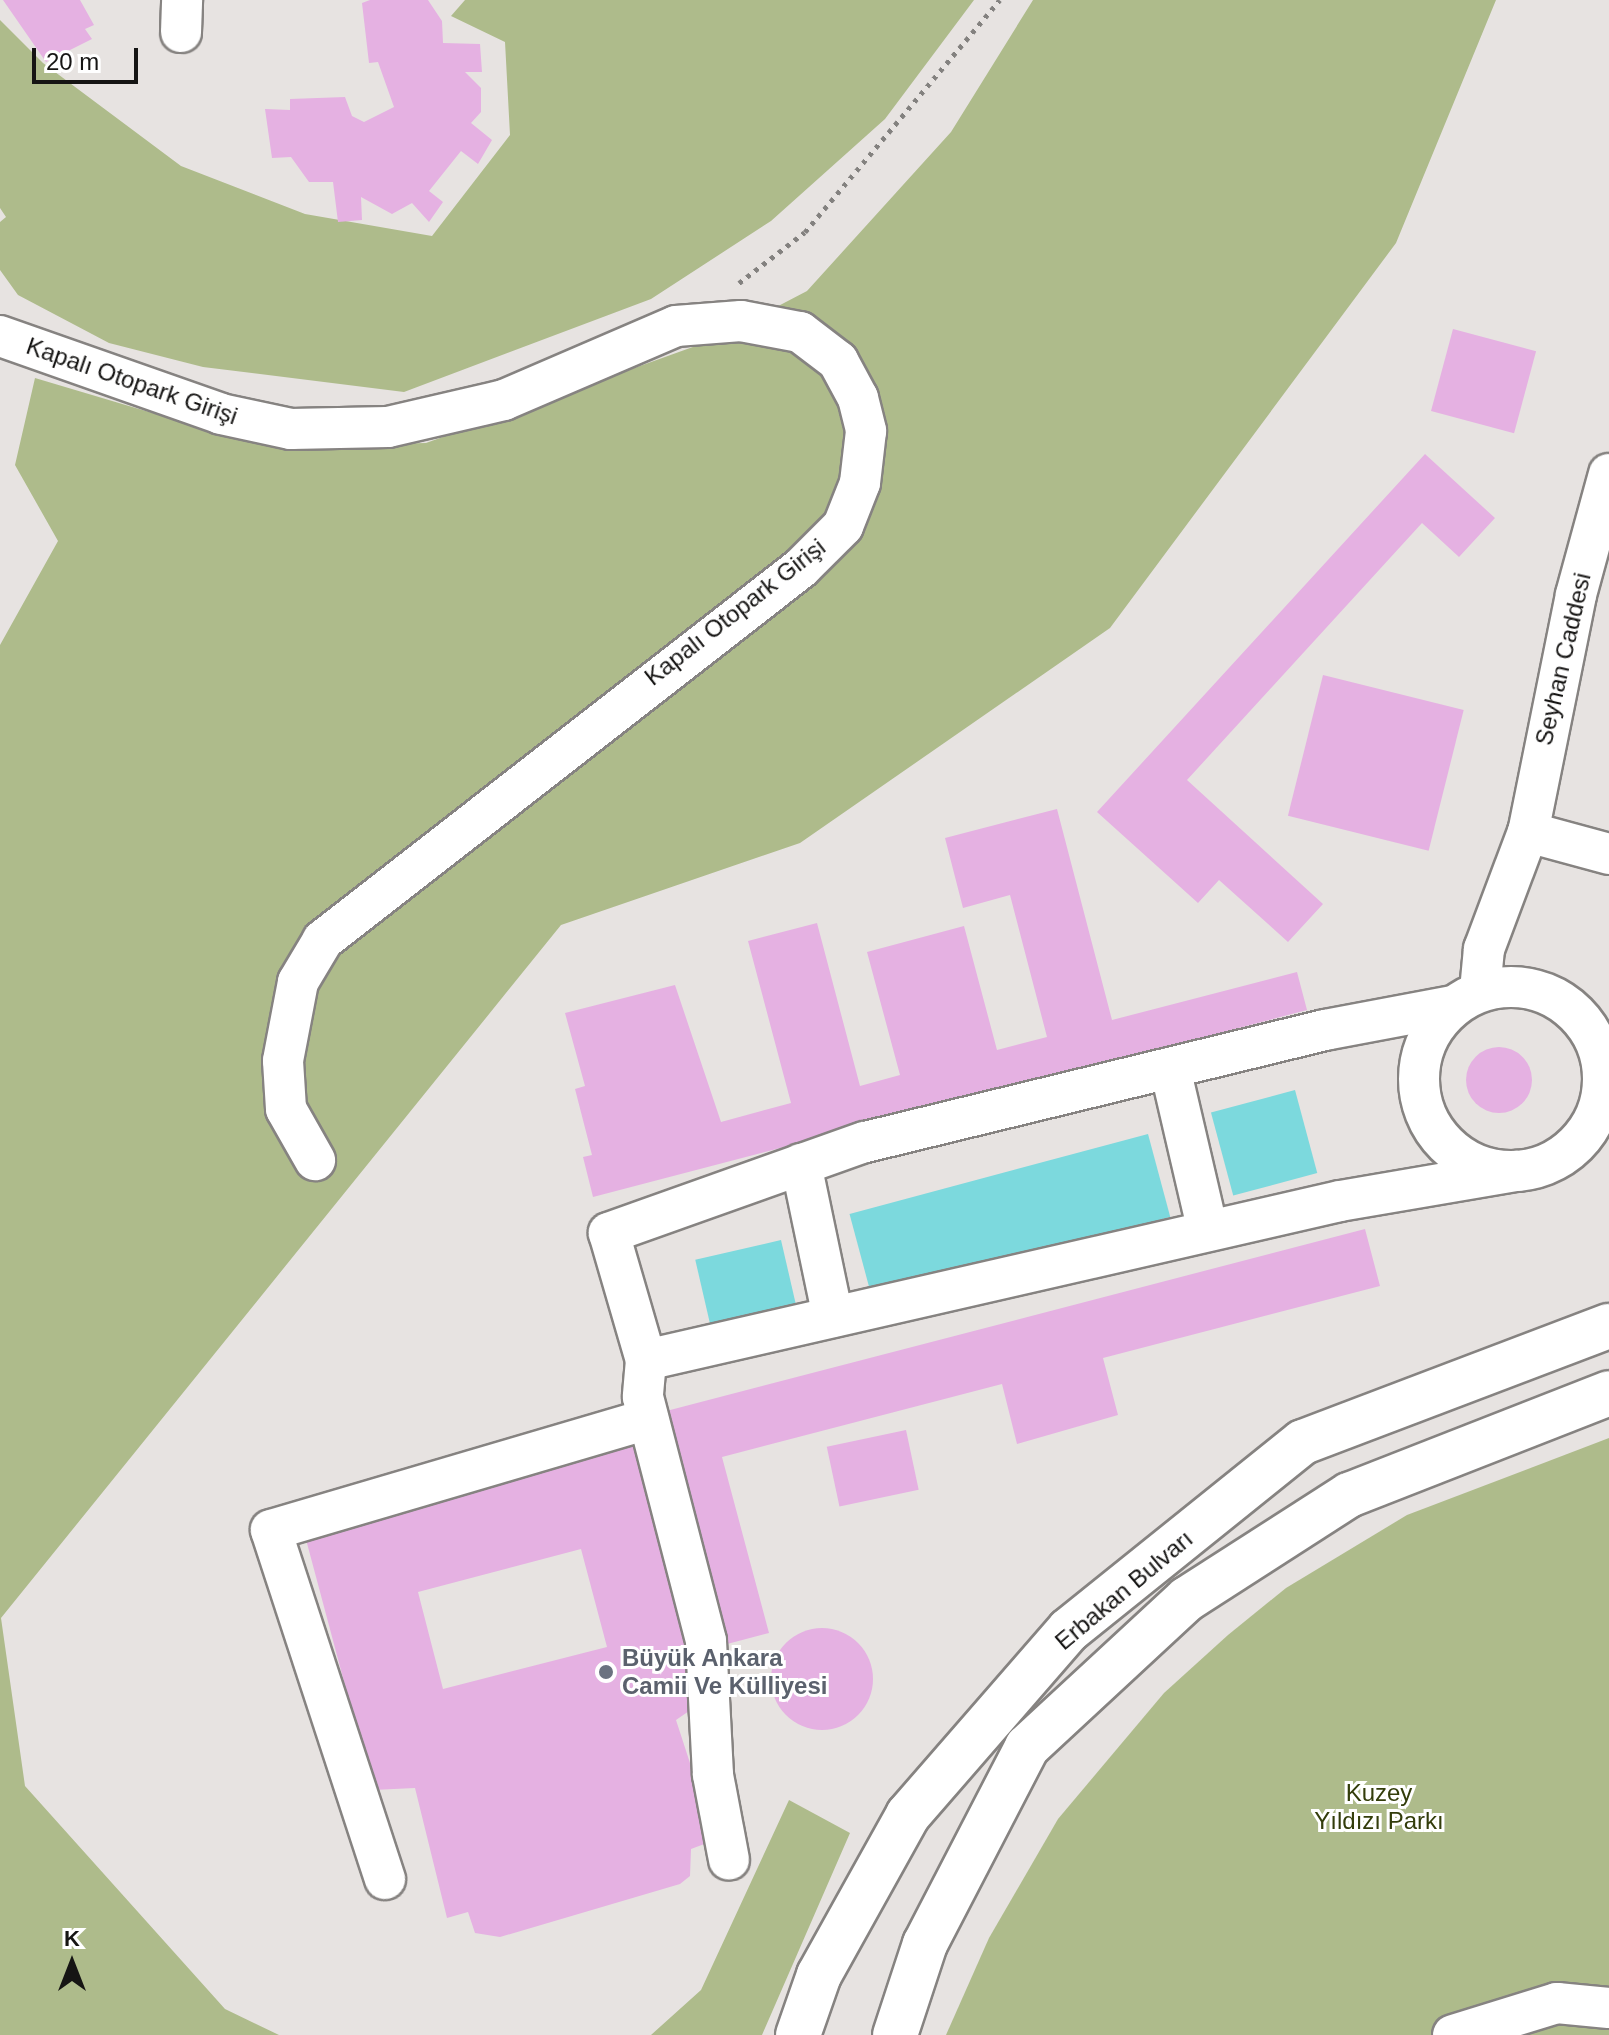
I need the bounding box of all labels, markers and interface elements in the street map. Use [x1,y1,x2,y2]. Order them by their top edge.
scale bar [36,32,142,82]
text: 20 m [46,48,99,75]
street label: Kapalı Otopark Girişi [23,331,241,431]
street label: Kapalı Otopark Girişi [639,532,831,692]
street label: Seyhan Caddesi [1529,570,1597,748]
street label: Erbakan Bulvarı [1049,1524,1199,1656]
place label: Büyük Ankara Camii Ve Külliyesi [622,1644,827,1700]
marker: Büyük Ankara Camii Ve Külliyesi [597,1663,615,1681]
park label: Kuzey Yıldızı Parkı [1314,1779,1444,1835]
north arrow [32,1923,112,2003]
text: K [64,1926,80,1951]

